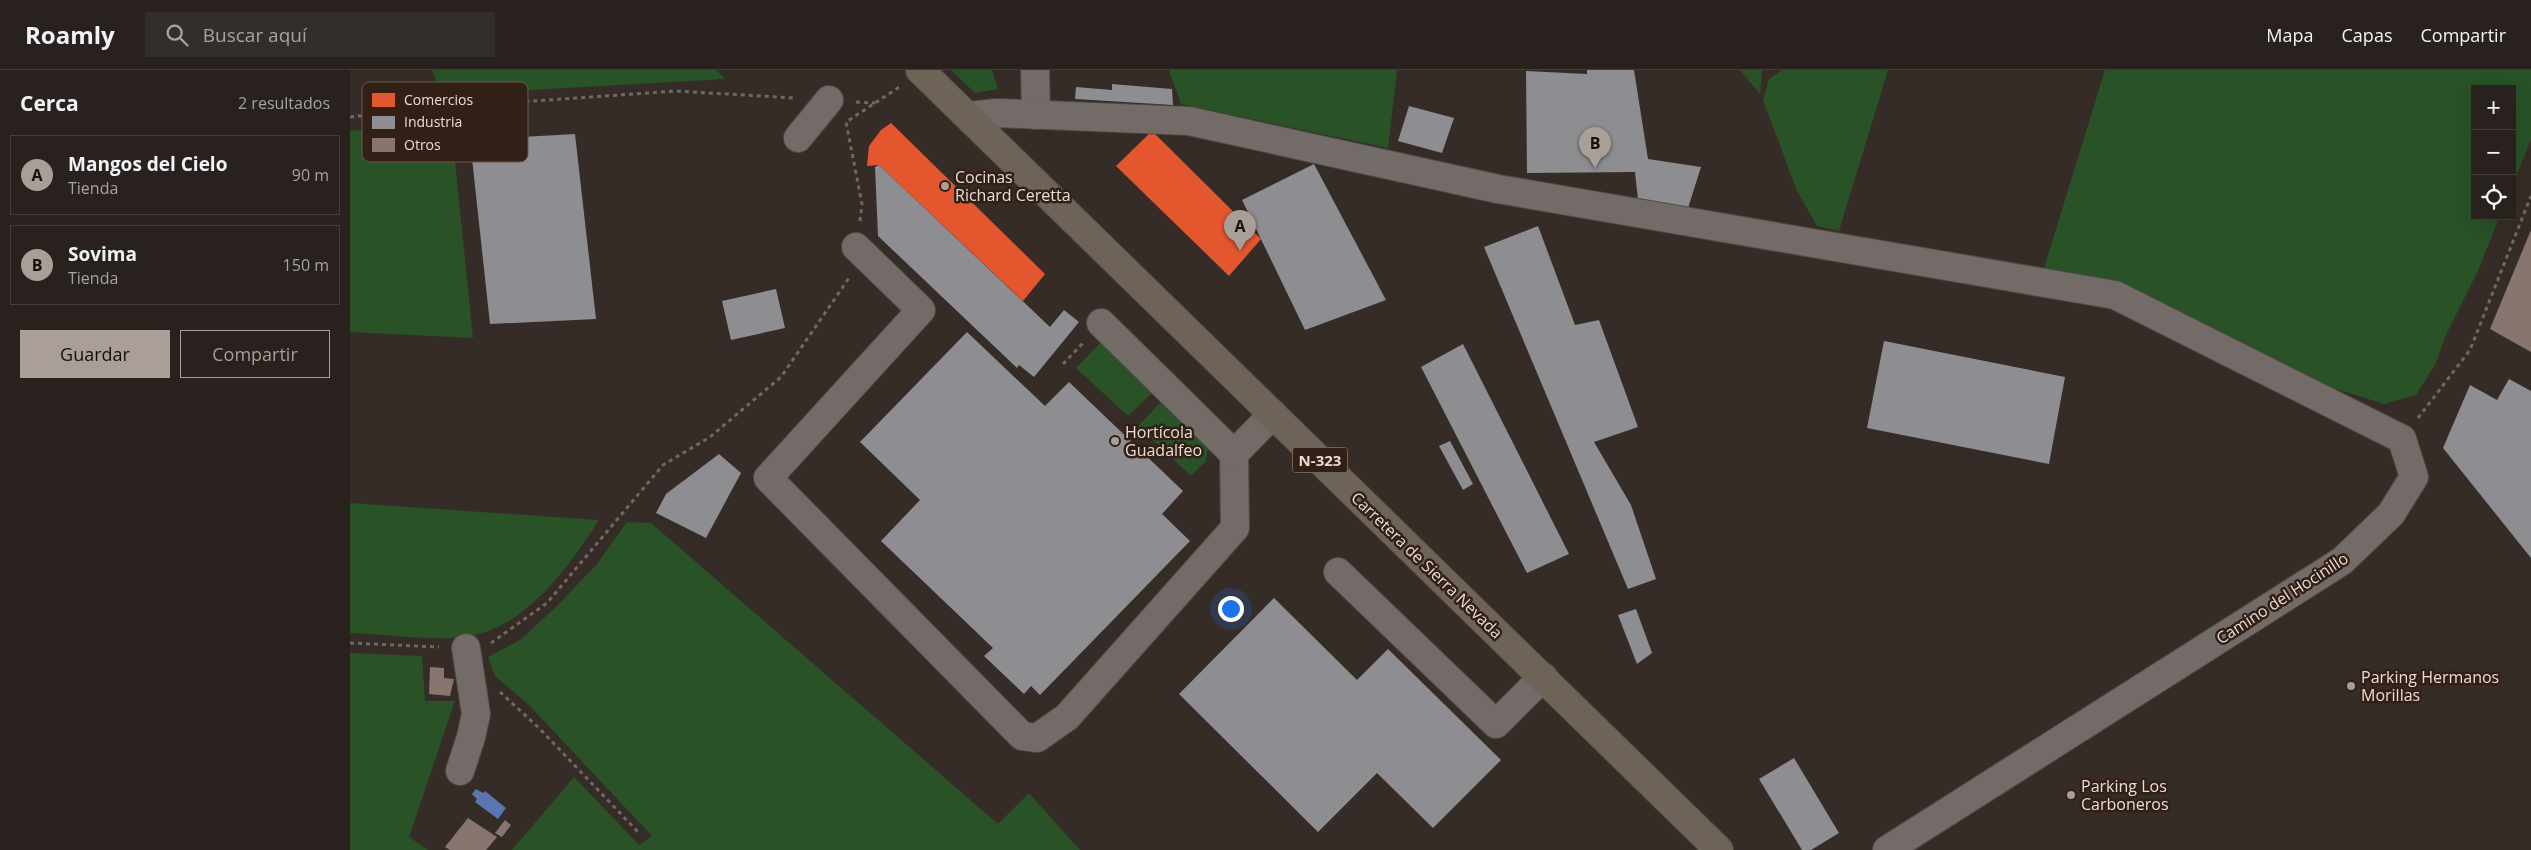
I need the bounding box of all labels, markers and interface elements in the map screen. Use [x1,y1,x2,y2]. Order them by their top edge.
search box [145,12,495,57]
text: Roamly [25,18,115,51]
icon: search [163,21,191,49]
text: Buscar aquí [203,22,307,48]
text: Mapa [2266,23,2314,47]
text: Capas [2342,23,2392,47]
text: Compartir [2420,23,2506,47]
legend [362,82,528,162]
map controls [2471,85,2516,220]
button: + [2471,85,2516,130]
text: Cerca [20,89,79,117]
text: Comercios [404,90,473,109]
text: 2 resultados [238,92,330,114]
text: Industria [404,112,462,131]
pin: B [1579,127,1611,168]
button: − [2471,130,2516,175]
text: Otros [404,135,441,154]
text: Mangos del Cielo [68,151,227,177]
text: A [31,164,43,186]
text: 90 m [292,164,329,186]
place label: Cocinas Richard Ceretta [955,166,1071,206]
button: locate [2471,175,2516,220]
text: Tienda [68,177,118,199]
marker: Cocinas Richard Ceretta [939,180,951,192]
pin: A [1224,210,1256,251]
text: Sovima [68,241,137,267]
text: B [32,254,42,276]
text: 150 m [283,254,329,276]
text: Tienda [68,267,118,289]
button: Guardar [20,330,170,378]
button: Compartir [180,330,330,378]
place label: Hortícola Guadalfeo [1125,421,1202,461]
marker: Hortícola Guadalfeo [1109,435,1121,447]
road number: N-323 [1292,448,1348,472]
street label: Carretera de Sierra Nevada [1346,487,1508,643]
street label: Camino del Hocinillo [2212,547,2352,649]
your location [1218,596,1244,622]
place label: Parking Hermanos Morillas [2361,666,2499,706]
marker: Parking Hermanos Morillas [2345,680,2357,692]
place label: Parking Los Carboneros [2081,775,2169,815]
marker: Parking Los Carboneros [2065,789,2077,801]

